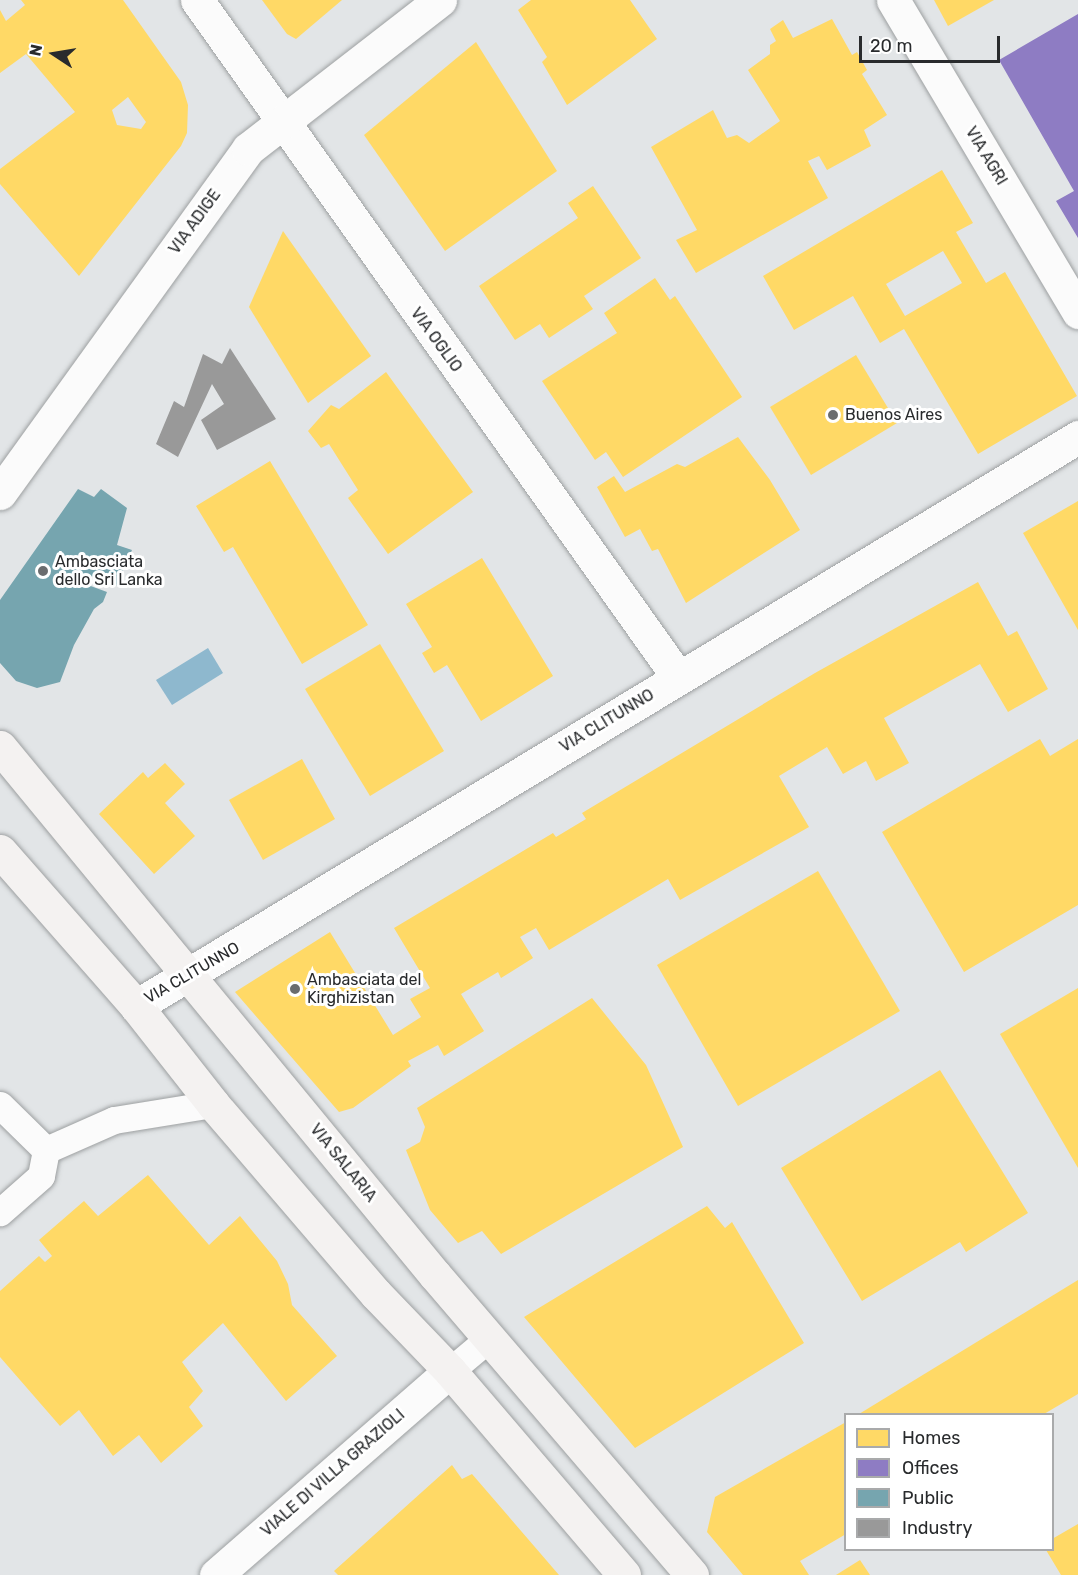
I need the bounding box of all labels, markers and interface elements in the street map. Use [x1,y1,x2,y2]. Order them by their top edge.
north arrow [24,24,84,84]
scale bar [862,24,1003,62]
text: 20 m [870,35,912,57]
text: N [25,43,46,58]
street label: VIA AGRI [961,123,1011,189]
street label: VIA ADIGE [165,186,225,258]
street label: VIA OGLIO [406,304,466,376]
place label: Buenos Aires [845,405,943,425]
marker: Buenos Aires [826,408,840,422]
place label: Ambasciata dello Sri Lanka [55,552,163,590]
marker: Ambasciata dello Sri Lanka [36,564,50,578]
street label: VIA CLITUNNO [556,685,658,757]
street label: VIA CLITUNNO [141,938,243,1008]
place label: Ambasciata del Kirghizistan [307,970,421,1008]
marker: Ambasciata del Kirghizistan [288,982,302,996]
street label: VIA SALARIA [306,1120,380,1206]
street label: VIALE DI VILLA GRAZIOLI [257,1405,409,1541]
legend [844,1413,1054,1551]
text: Homes [902,1427,960,1449]
text: Offices [902,1457,959,1479]
text: Public [902,1487,954,1509]
text: Industry [902,1517,972,1539]

